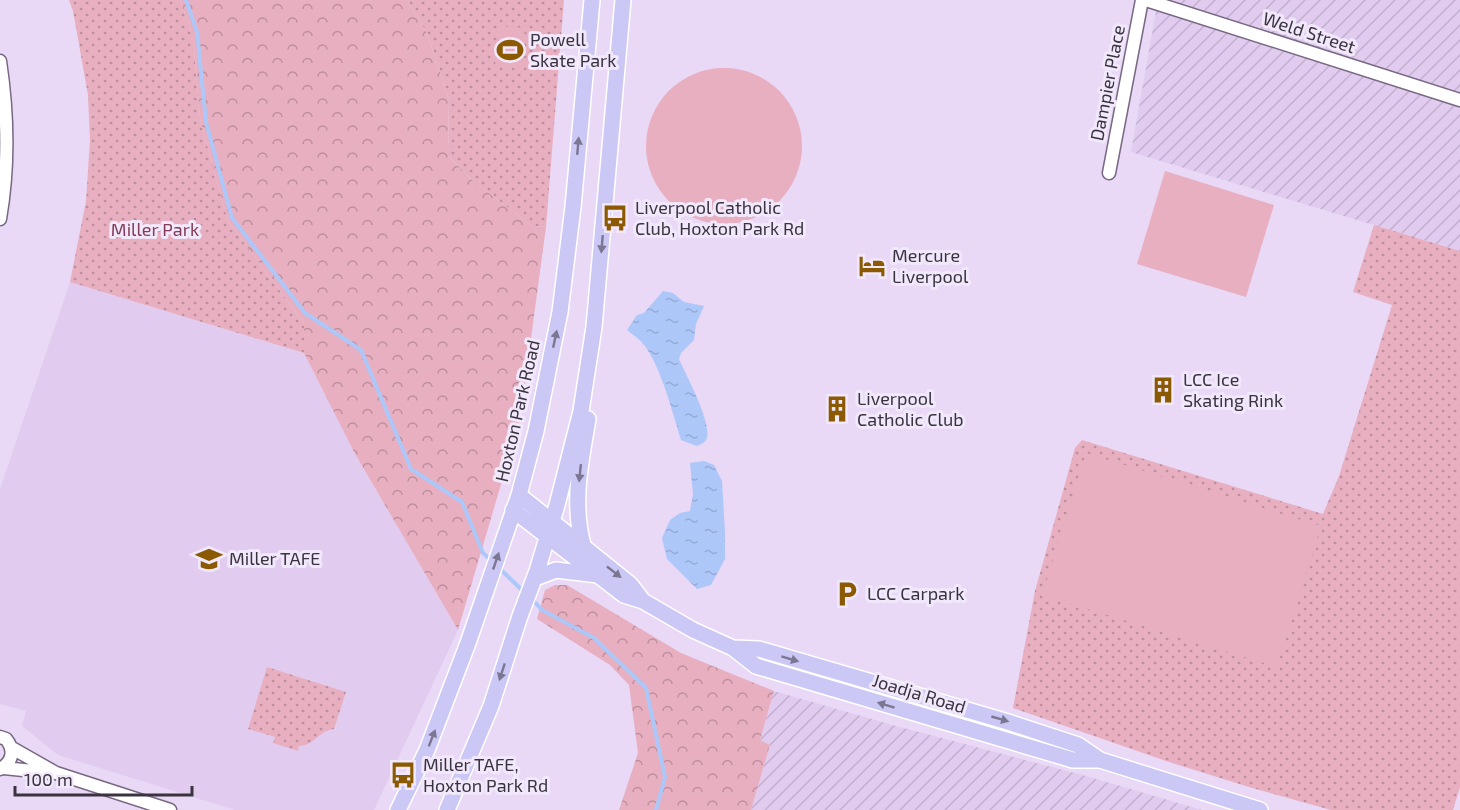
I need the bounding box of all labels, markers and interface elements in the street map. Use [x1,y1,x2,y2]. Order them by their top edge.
street label: Weld Street [1260,7,1359,57]
street label: Dampier Place [1085,23,1129,142]
place label: Powell Skate Park [530,28,617,71]
sports icon: Powell Skate Park [495,35,525,65]
one-way arrow [573,136,583,155]
place label: Liverpool Catholic Club, Hoxton Park Rd [635,196,804,239]
bus stop icon: Liverpool Catholic Club, Hoxton Park Rd [600,203,630,233]
park label: Miller Park [111,218,199,240]
one-way arrow [597,235,607,254]
place label: Mercure Liverpool [892,244,969,287]
hotel icon: Mercure Liverpool [857,251,887,281]
one-way arrow [550,330,560,349]
street label: Hoxton Park Road [490,338,544,484]
place label: LCC Ice Skating Rink [1183,368,1283,411]
building icon: LCC Ice Skating Rink [1148,375,1178,405]
place label: Liverpool Catholic Club [857,387,963,430]
building icon: Liverpool Catholic Club [822,394,852,424]
one-way arrow [575,464,585,483]
school or university icon: Miller TAFE [194,544,224,574]
place label: Miller TAFE [229,547,320,569]
one-way arrow [492,552,502,570]
one-way arrow [607,565,622,577]
parking icon: LCC Carpark [832,579,862,609]
place label: LCC Carpark [867,582,964,604]
one-way arrow [781,655,799,664]
one-way arrow [497,663,506,681]
street label: Joadja Road [870,668,969,718]
one-way arrow [877,699,895,709]
one-way arrow [991,715,1009,724]
one-way arrow [428,729,437,747]
place label: Miller TAFE, Hoxton Park Rd [423,753,548,796]
scale bar [15,759,192,797]
bus stop icon: Miller TAFE, Hoxton Park Rd [388,760,418,790]
text: 100 m [24,768,73,790]

